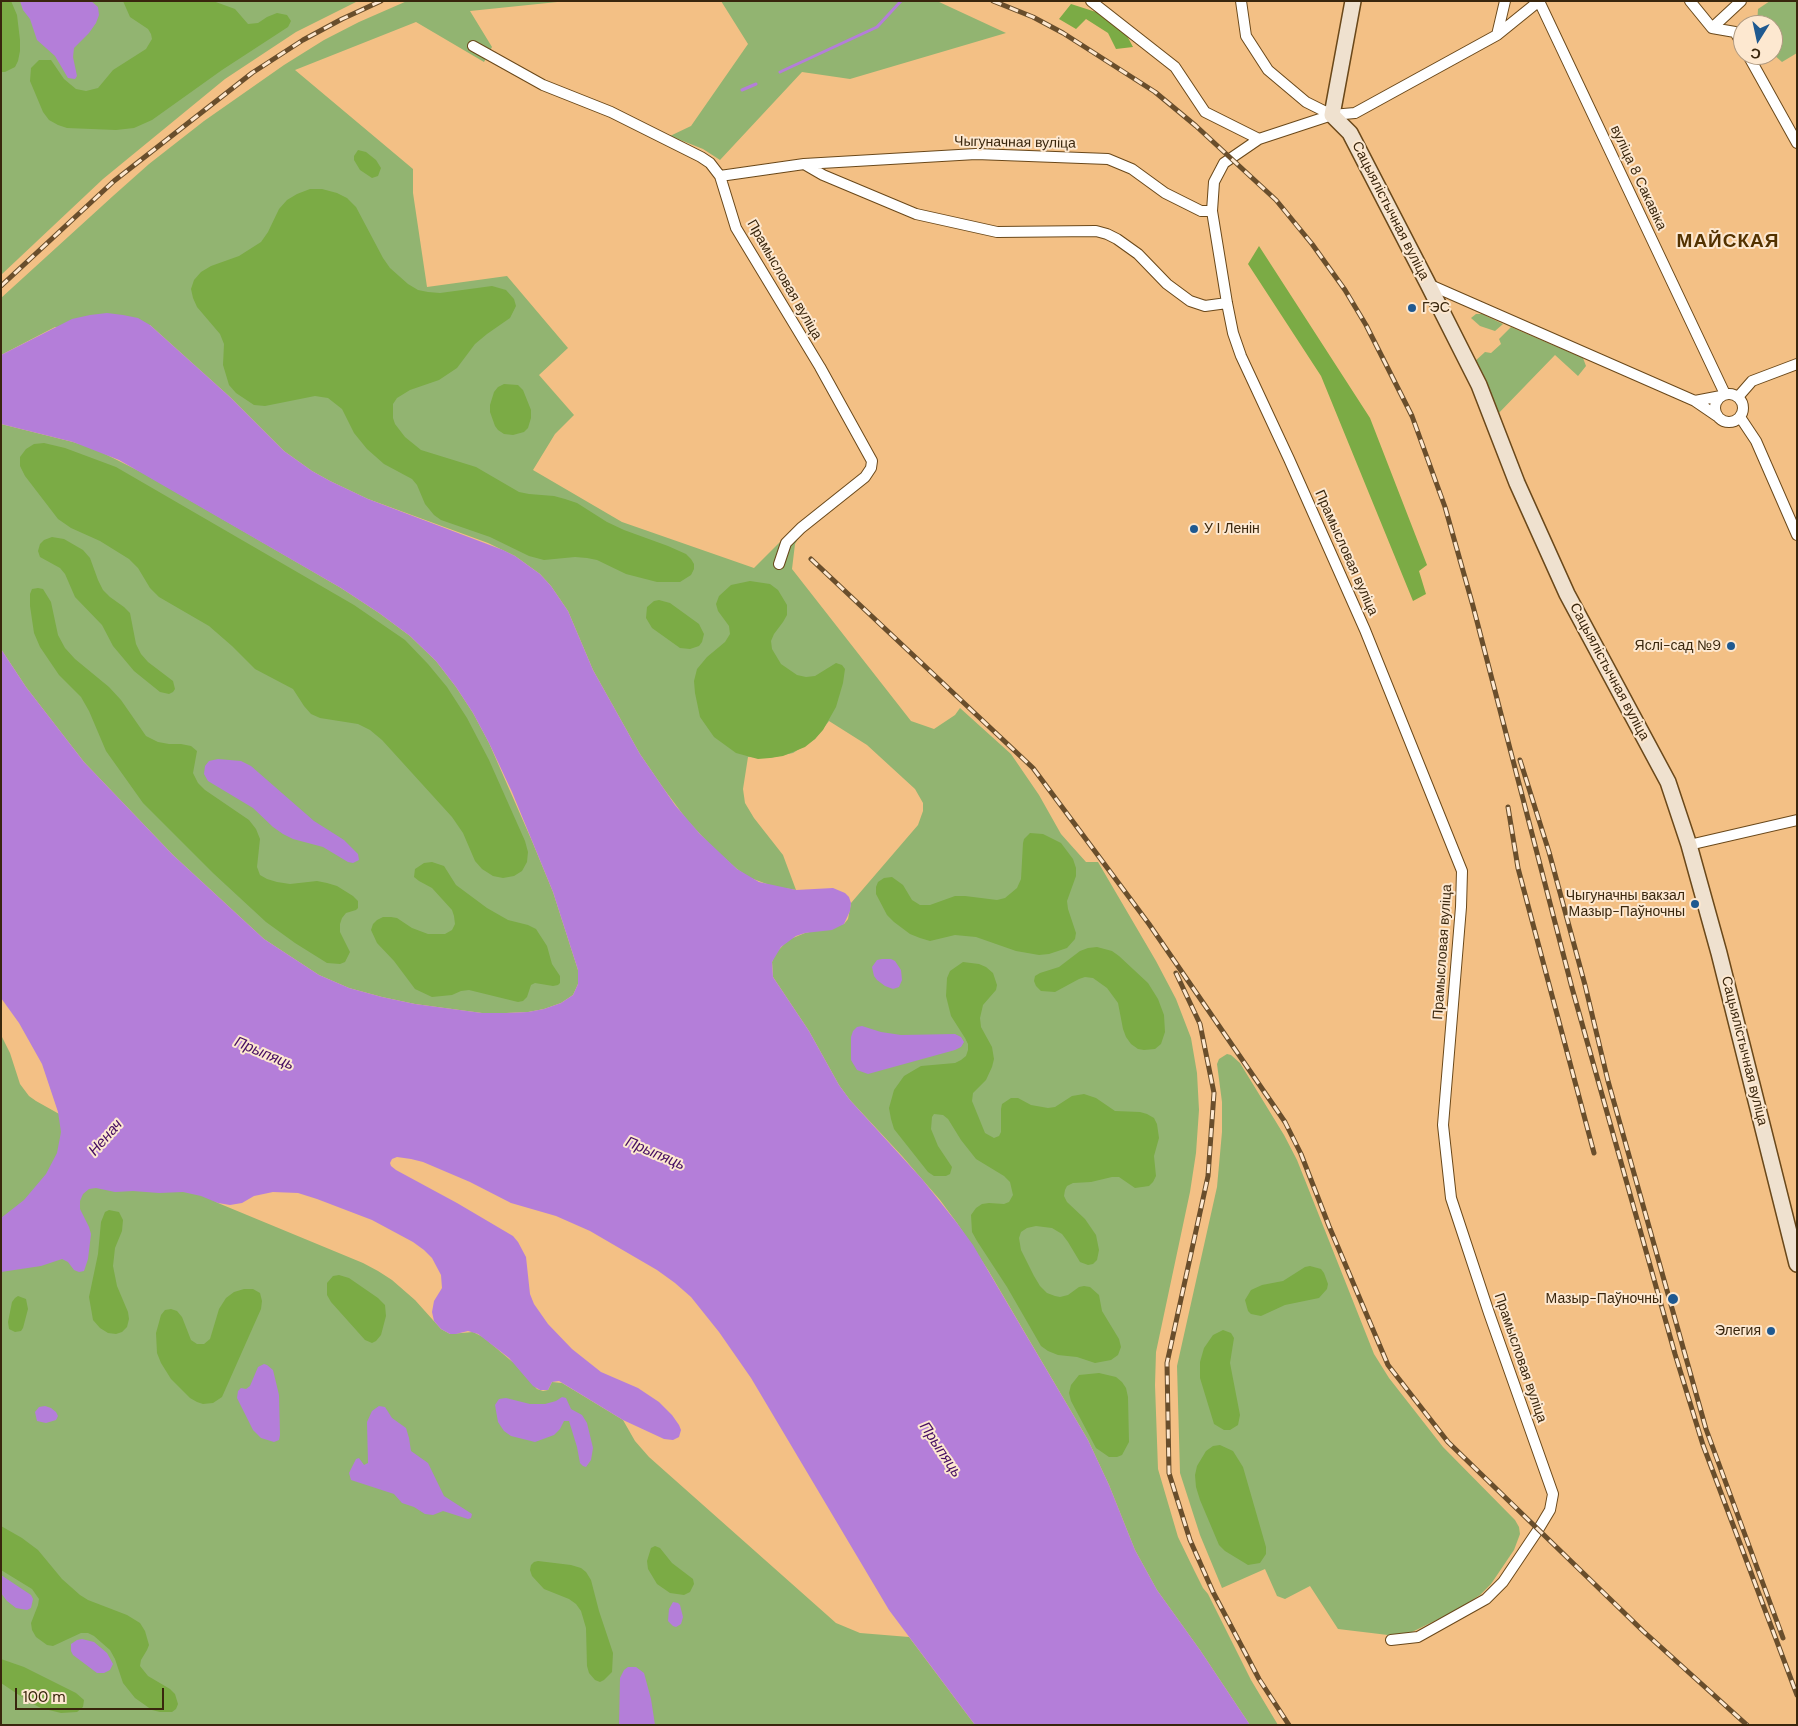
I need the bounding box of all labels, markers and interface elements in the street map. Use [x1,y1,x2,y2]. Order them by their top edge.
north arrow [1733,15,1783,65]
text: С [1749,44,1762,64]
street label: вуліца 8 Сакавіка [1606,123,1670,233]
street label: Чыгуначная вуліца [954,134,1076,152]
street label: Сацыялістычная вуліца [1348,139,1432,283]
street label: Прамысловая вуліца [743,217,825,343]
district label: МАЙСКАЯ [1676,231,1780,253]
place label: ГЭС [1422,300,1450,316]
marker: ГЭС [1406,302,1418,314]
street label: Прамысловая вуліца [1311,488,1381,618]
place label: У І Ленін [1204,521,1260,537]
marker: У І Ленін [1188,523,1200,535]
street label: Сацыялістычная вуліца [1566,600,1652,744]
place label: Яслі-сад №9 [1635,638,1721,654]
marker: Яслі-сад №9 [1725,640,1737,652]
street label: Прамысловая вуліца [1430,884,1456,1020]
place label: Чыгуначны вакзал Мазыр-Паўночны [1566,888,1685,920]
marker: Чыгуначны вакзал Мазыр-Паўночны [1689,898,1701,910]
street label: Сацыялістычная вуліца [1717,975,1771,1127]
water label: Прыпяць [231,1033,297,1075]
water label: Ненач [85,1116,127,1160]
water label: Прыпяць [622,1133,688,1175]
street label: Прамысловая вуліца [1490,1291,1550,1425]
place label: Мазыр-Паўночны [1546,1291,1662,1307]
marker: Мазыр-Паўночны [1666,1292,1680,1306]
place label: Элегия [1715,1323,1761,1339]
marker: Элегия [1765,1325,1777,1337]
water label: Прыпяць [915,1419,965,1481]
scale bar [18,1678,166,1710]
text: 100 m [23,1687,66,1707]

